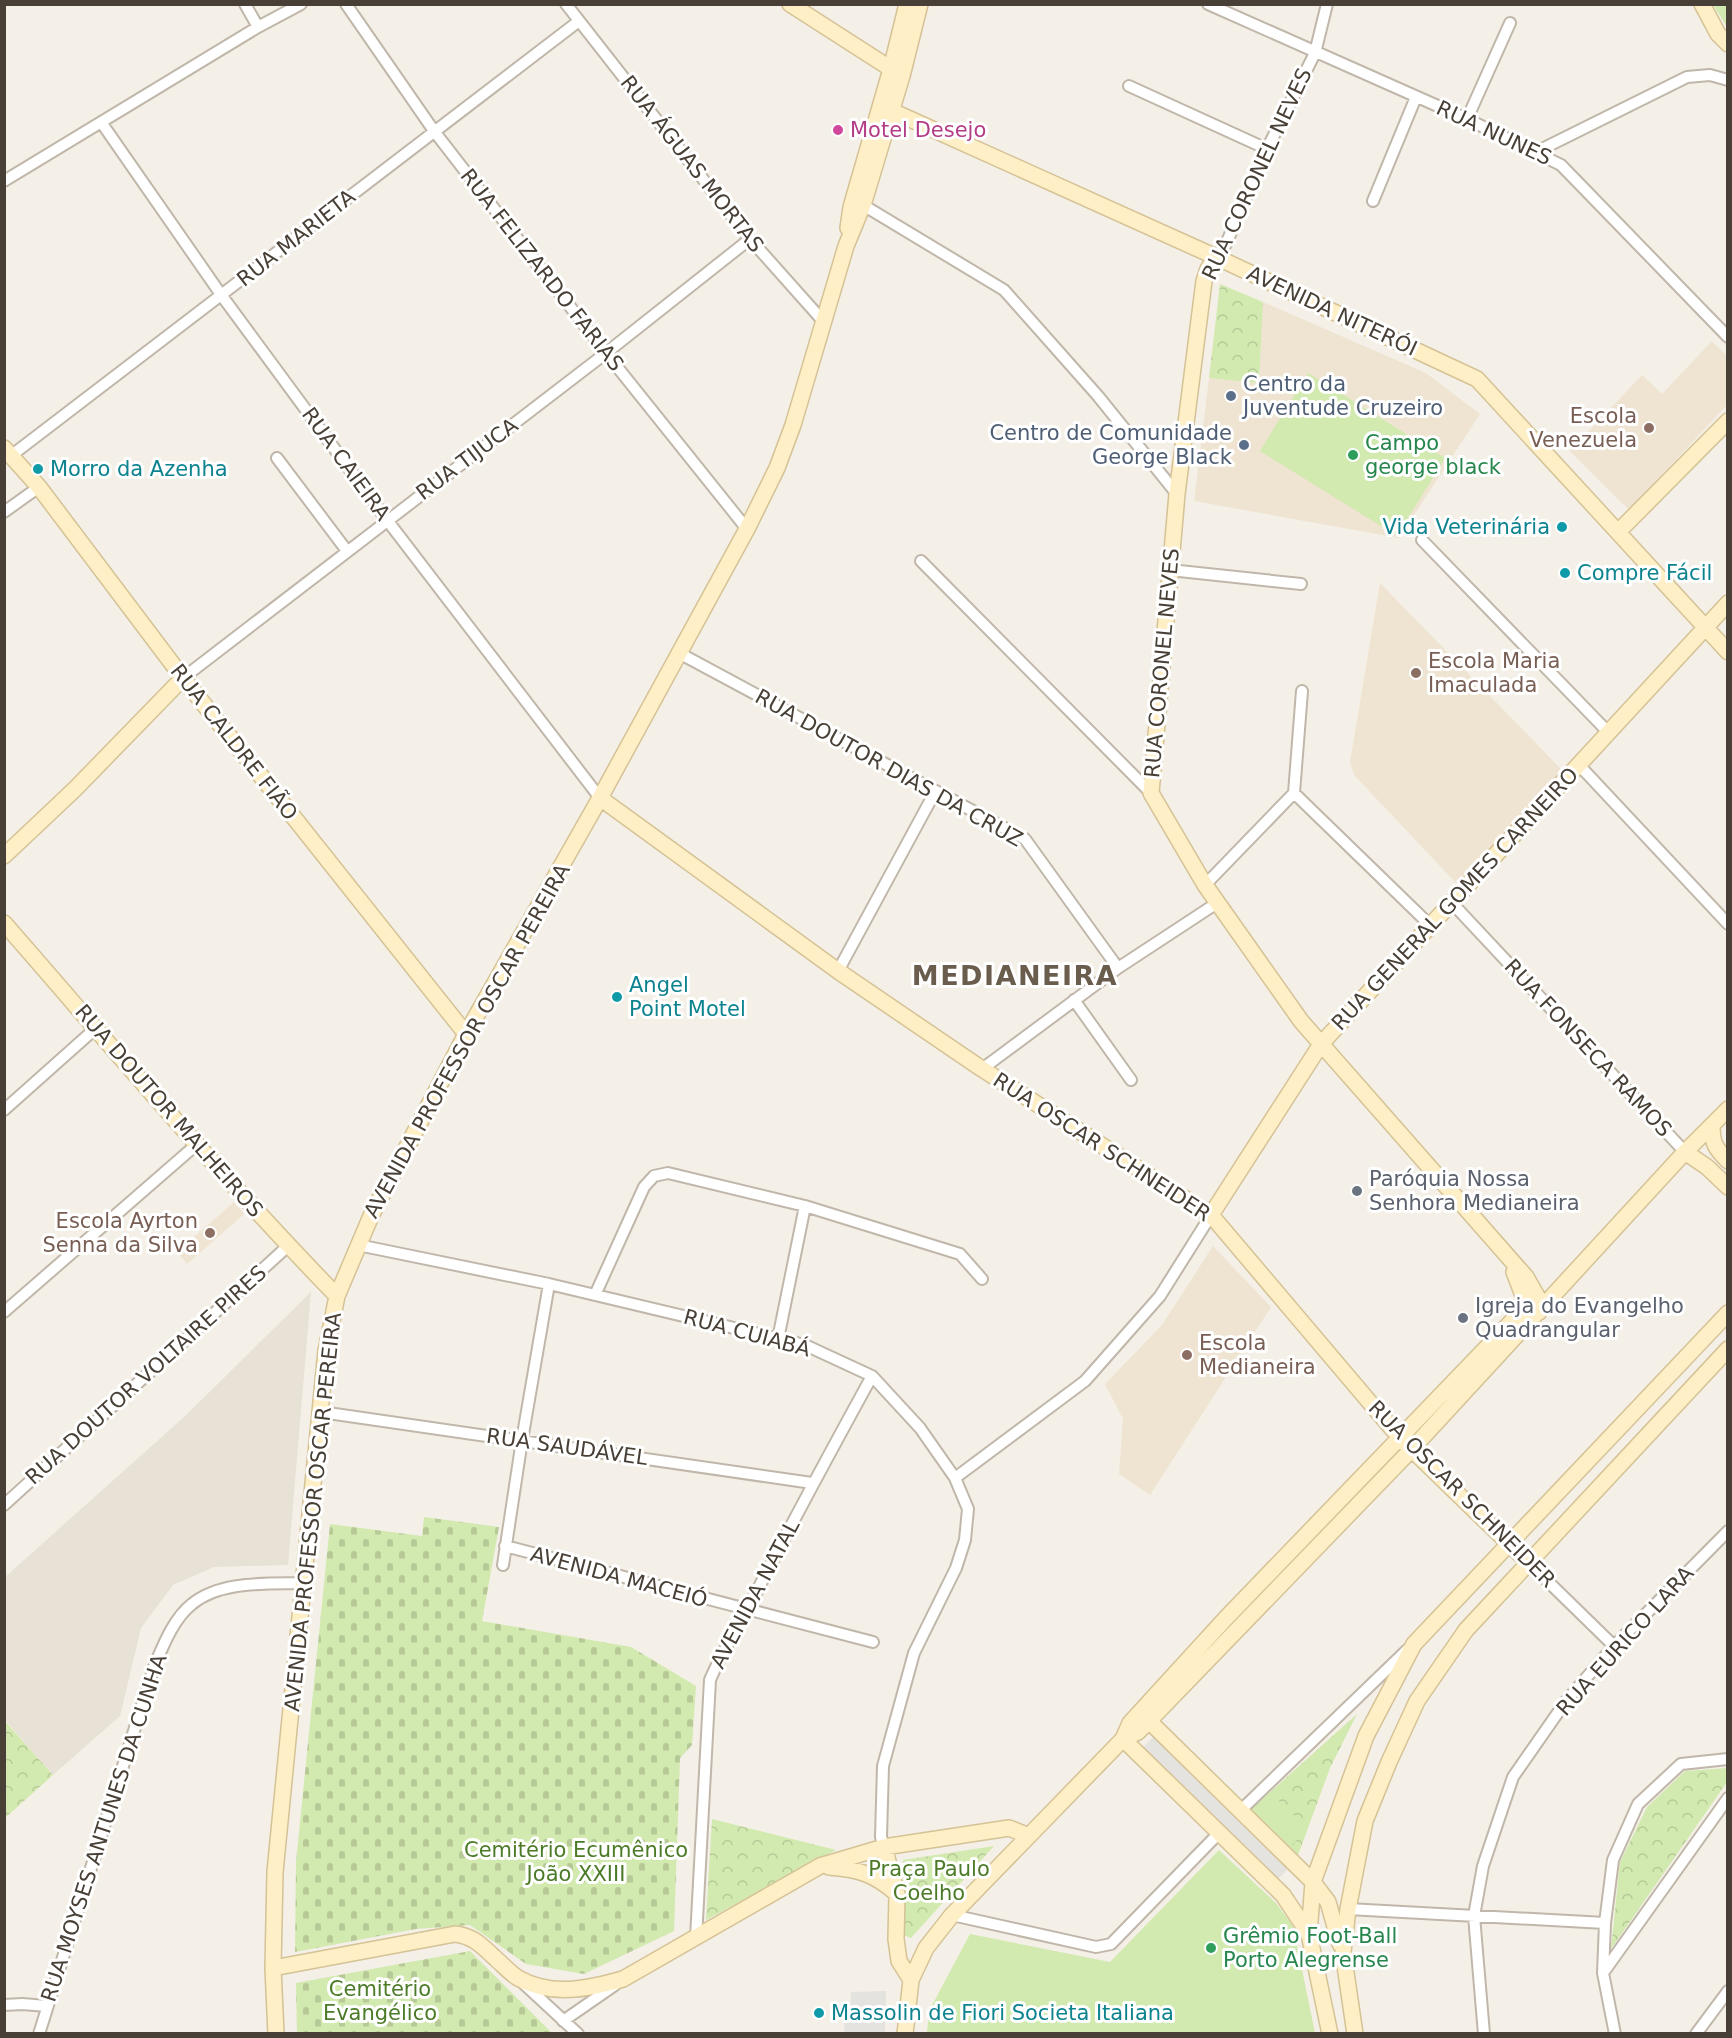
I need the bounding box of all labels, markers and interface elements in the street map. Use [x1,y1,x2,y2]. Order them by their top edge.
street label: RUA CORONEL NEVES [1197,64,1317,284]
street label: RUA ÁGUAS MORTAS [616,70,769,257]
street label: RUA NUNES [1433,96,1555,170]
place label: Motel Desejo [850,118,986,142]
marker: Motel Desejo [831,123,845,137]
street label: RUA FELIZARDO FARIAS [456,164,628,376]
street label: RUA MARIETA [232,184,360,292]
street label: AVENIDA NITERÓI [1243,260,1421,361]
place label: Centro da Juventude Cruzeiro [1241,372,1443,420]
marker: Centro da Juventude Cruzeiro [1224,389,1238,403]
street label: RUA CAIEIRA [297,403,395,526]
place label: Escola Venezuela [1529,404,1637,452]
street label: RUA TIJUCA [412,413,523,505]
place label: Centro de Comunidade George Black [989,421,1233,469]
marker: Escola Venezuela [1642,421,1656,435]
place label: Campo george black [1365,431,1502,479]
marker: Centro de Comunidade George Black [1237,438,1251,452]
marker: Campo george black [1346,448,1360,462]
place label: Morro da Azenha [50,457,228,481]
marker: Morro da Azenha [31,462,45,476]
place label: Vida Veterinária [1383,515,1550,539]
marker: Vida Veterinária [1555,520,1569,534]
street label: RUA CORONEL NEVES [1140,547,1184,779]
place label: Compre Fácil [1577,561,1712,585]
marker: Compre Fácil [1558,566,1572,580]
place label: Escola Maria Imaculada [1428,649,1560,697]
street label: RUA CALDRE FIÃO [166,658,304,825]
marker: Escola Maria Imaculada [1409,666,1423,680]
street label: RUA DOUTOR DIAS DA CRUZ [751,684,1027,852]
street label: RUA GENERAL GOMES CARNEIRO [1327,763,1583,1035]
street label: AVENIDA PROFESSOR OSCAR PEREIRA [359,859,575,1222]
street label: RUA FONSECA RAMOS [1500,954,1676,1142]
district label: MEDIANEIRA [912,960,1118,991]
place label: Angel Point Motel [629,973,746,1021]
marker: Angel Point Motel [610,990,624,1004]
street label: RUA DOUTOR MALHEIROS [70,1000,268,1222]
street label: RUA OSCAR SCHNEIDER [989,1068,1215,1226]
place label: Paróquia Nossa Senhora Medianeira [1369,1167,1580,1215]
marker: Paróquia Nossa Senhora Medianeira [1350,1184,1364,1198]
place label: Escola Ayrton Senna da Silva [42,1209,198,1257]
marker: Escola Ayrton Senna da Silva [203,1226,217,1240]
street label: RUA DOUTOR VOLTAIRE PIRES [21,1261,271,1489]
place label: Igreja do Evangelho Quadrangular [1475,1294,1684,1342]
street label: RUA CUIABÁ [681,1304,814,1362]
street label: AVENIDA PROFESSOR OSCAR PEREIRA [280,1311,346,1713]
marker: Igreja do Evangelho Quadrangular [1456,1311,1470,1325]
place label: Escola Medianeira [1199,1331,1316,1379]
marker: Escola Medianeira [1180,1348,1194,1362]
street label: RUA OSCAR SCHNEIDER [1364,1396,1560,1592]
street label: RUA SAUDÁVEL [485,1423,650,1470]
street label: AVENIDA NATAL [706,1515,804,1673]
street label: AVENIDA MACEIÓ [528,1541,710,1612]
street label: RUA EURICO LARA [1552,1561,1699,1721]
street label: RUA MOYSES ANTUNES DA CUNHA [36,1651,172,2005]
park label: Cemitério Ecumênico João XXIII [464,1838,688,1886]
park label: Praça Paulo Coelho [868,1857,990,1905]
place label: Grêmio Foot-Ball Porto Alegrense [1223,1924,1397,1972]
marker: Grêmio Foot-Ball Porto Alegrense [1204,1941,1218,1955]
park label: Cemitério Evangélico [323,1977,437,2025]
place label: Massolin de Fiori Societa Italiana [831,2001,1174,2025]
marker: Massolin de Fiori Societa Italiana [812,2006,826,2020]

